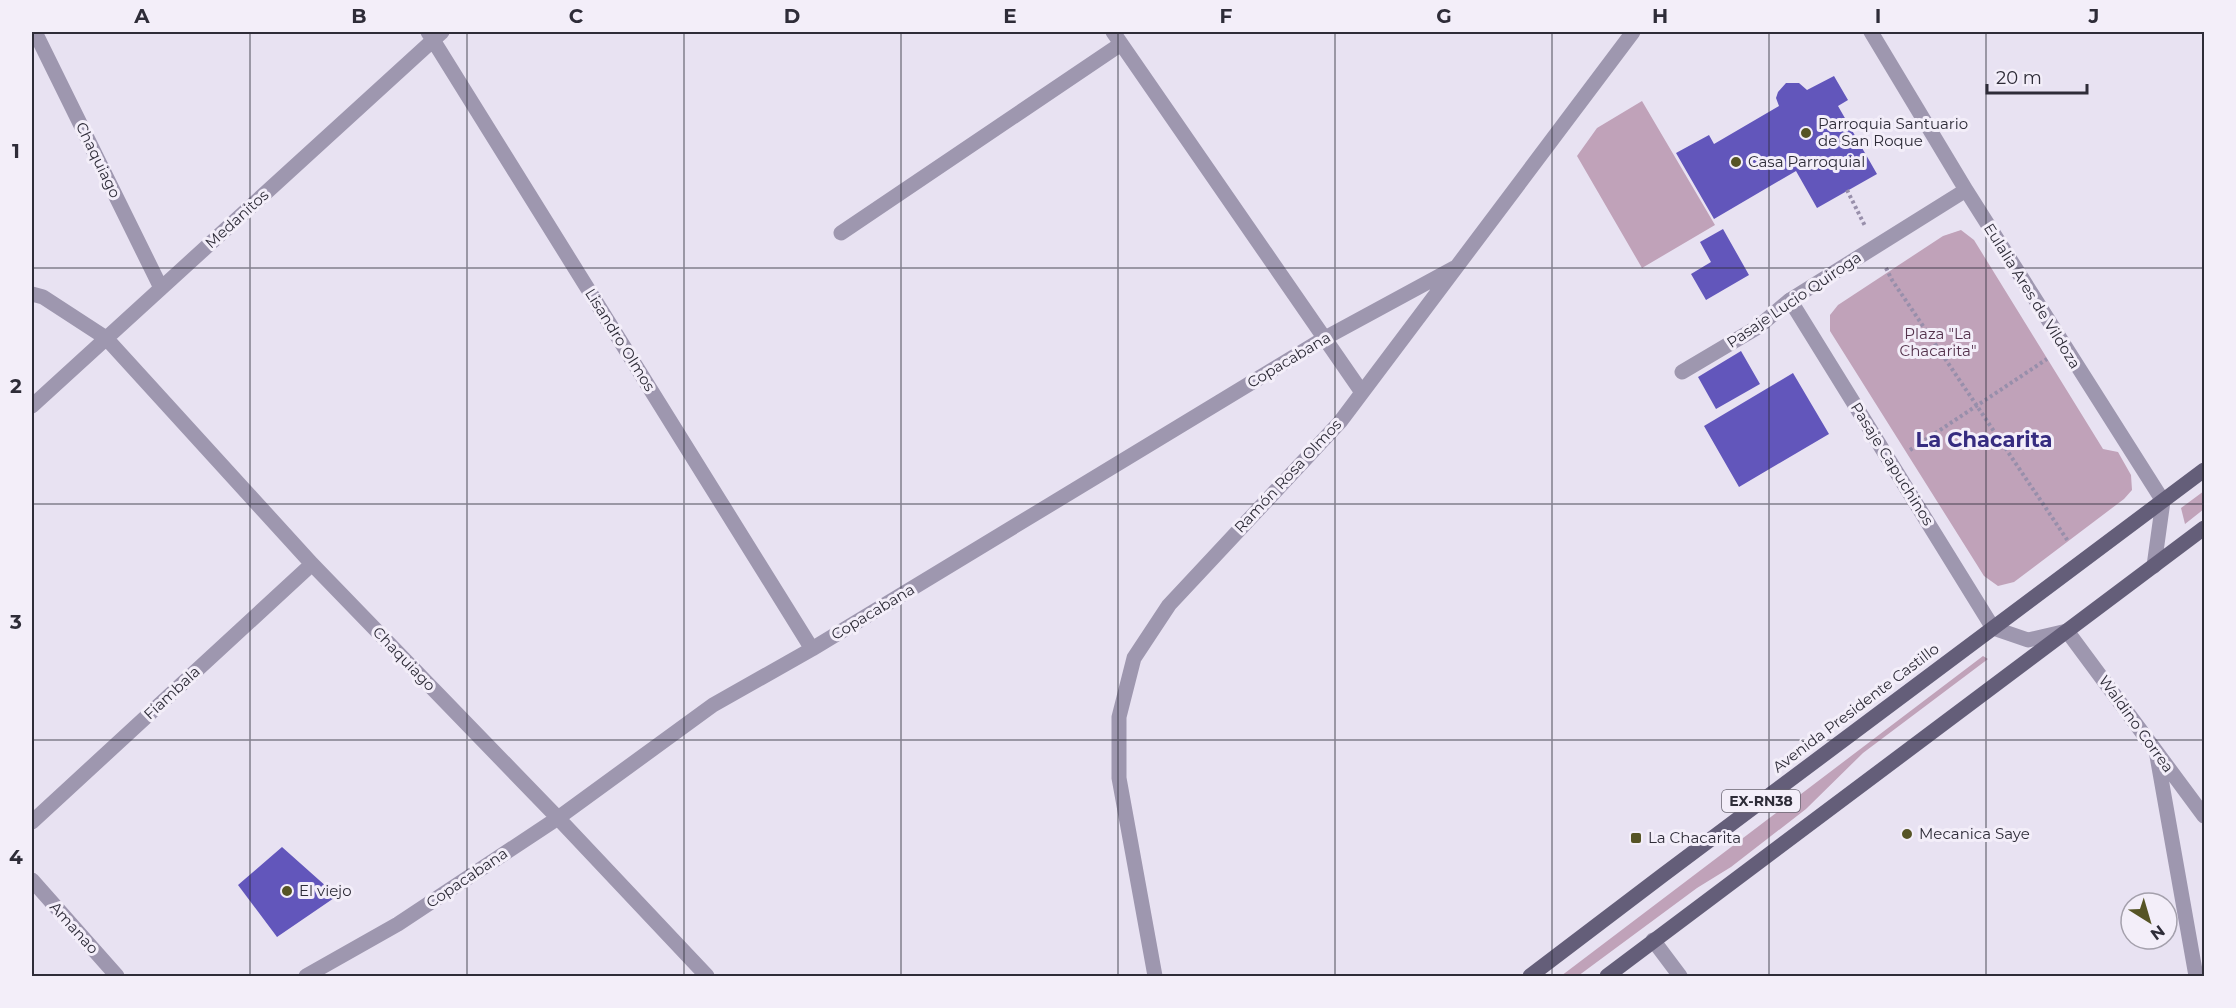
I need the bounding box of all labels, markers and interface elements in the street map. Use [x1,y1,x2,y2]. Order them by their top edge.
text: A [133,4,150,28]
text: B [351,4,367,28]
text: C [569,4,584,28]
text: D [784,4,800,28]
text: E [1003,4,1017,28]
text: F [1220,4,1233,28]
text: G [1436,4,1452,28]
text: H [1652,4,1668,28]
text: I [1875,4,1881,28]
text: J [2088,4,2099,28]
scale bar [1987,57,2088,95]
text: 20 m [1996,67,2042,89]
place label: Parroquia Santuario de San Roque [1818,114,1968,150]
street label: Chaquiago [72,119,125,201]
marker: Parroquia Santuario de San Roque [1799,126,1813,140]
text: 1 [12,139,20,163]
place label: Casa Parroquial [1748,152,1865,171]
marker: Casa Parroquial [1729,155,1743,169]
street label: Medanitos [201,185,272,252]
street label: Eulalia Ares de Vildoza [1980,219,2085,372]
street label: Pasaje Lucio Quiroga [1723,247,1865,352]
street label: Lisandro Olmos [581,285,660,395]
park label: Plaza "La Chacarita" [1900,324,1976,360]
street label: Copacabana [1244,327,1334,392]
text: 2 [10,374,22,398]
street label: Pasaje Capuchinos [1847,399,1938,529]
street label: Ramón Rosa Olmos [1230,415,1345,536]
district label: La Chacarita [1916,427,2052,452]
street label: Copacabana [828,579,918,644]
text: 3 [9,610,22,634]
street label: Chaquiago [369,622,440,695]
street label: Avenida Presidente Castillo [1769,639,1943,776]
street label: Fiambala [140,662,204,724]
street label: Waldino Correa [2095,671,2178,776]
road number: EX-RN38 [1722,790,1800,812]
place label: Mecanica Saye [1919,824,2030,843]
marker: Mecanica Saye [1900,827,1914,841]
place label: La Chacarita [1648,828,1741,847]
marker: La Chacarita [1629,831,1643,845]
street label: Copacabana [422,843,511,912]
text: 4 [9,845,23,869]
place label: El viejo [299,881,352,900]
marker: El viejo [280,884,294,898]
north arrow [2119,891,2179,951]
street label: Amanao [46,898,103,958]
text: N [2147,921,2169,944]

